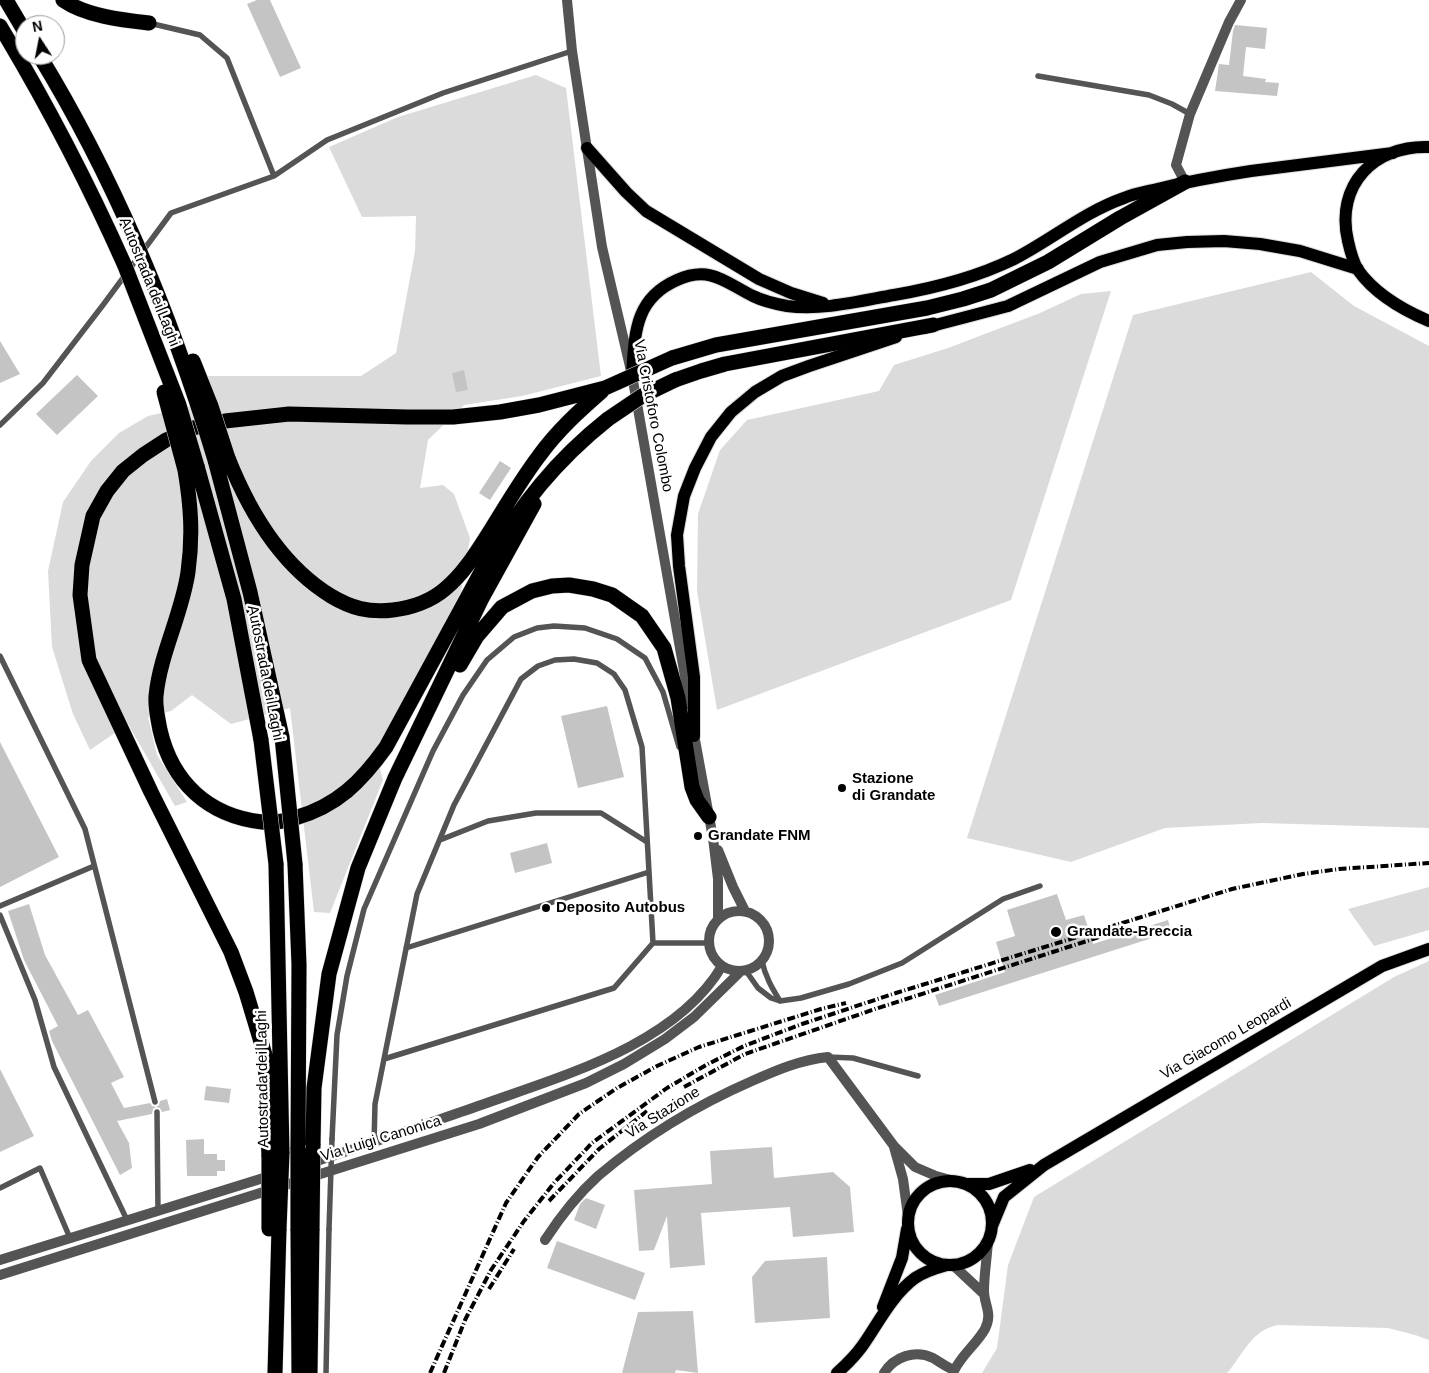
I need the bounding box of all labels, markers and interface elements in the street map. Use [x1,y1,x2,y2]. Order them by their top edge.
north arrow [15,15,65,65]
text: N [31,17,44,35]
street label: Autostrada dei Laghi [115,215,183,349]
street label: Via Cristoforo Colombo [629,338,677,494]
street label: Autostrada dei Laghi [243,604,287,742]
place label: Stazione di Grandate [852,770,935,805]
marker: Stazione di Grandate [836,782,848,794]
place label: Grandate FNM [708,827,811,845]
marker: Grandate FNM [692,830,704,842]
place label: Deposito Autobus [556,899,685,917]
marker: Deposito Autobus [540,902,552,914]
place label: Grandate-Breccia [1067,923,1192,941]
marker: Grandate-Breccia [1049,925,1063,939]
street label: Via Giacomo Leopardi [1157,994,1295,1084]
street label: Autostrada dei Laghi [253,1010,273,1148]
street label: Via Stazione [623,1083,703,1143]
street label: Via Luigi Canonica [319,1112,443,1166]

